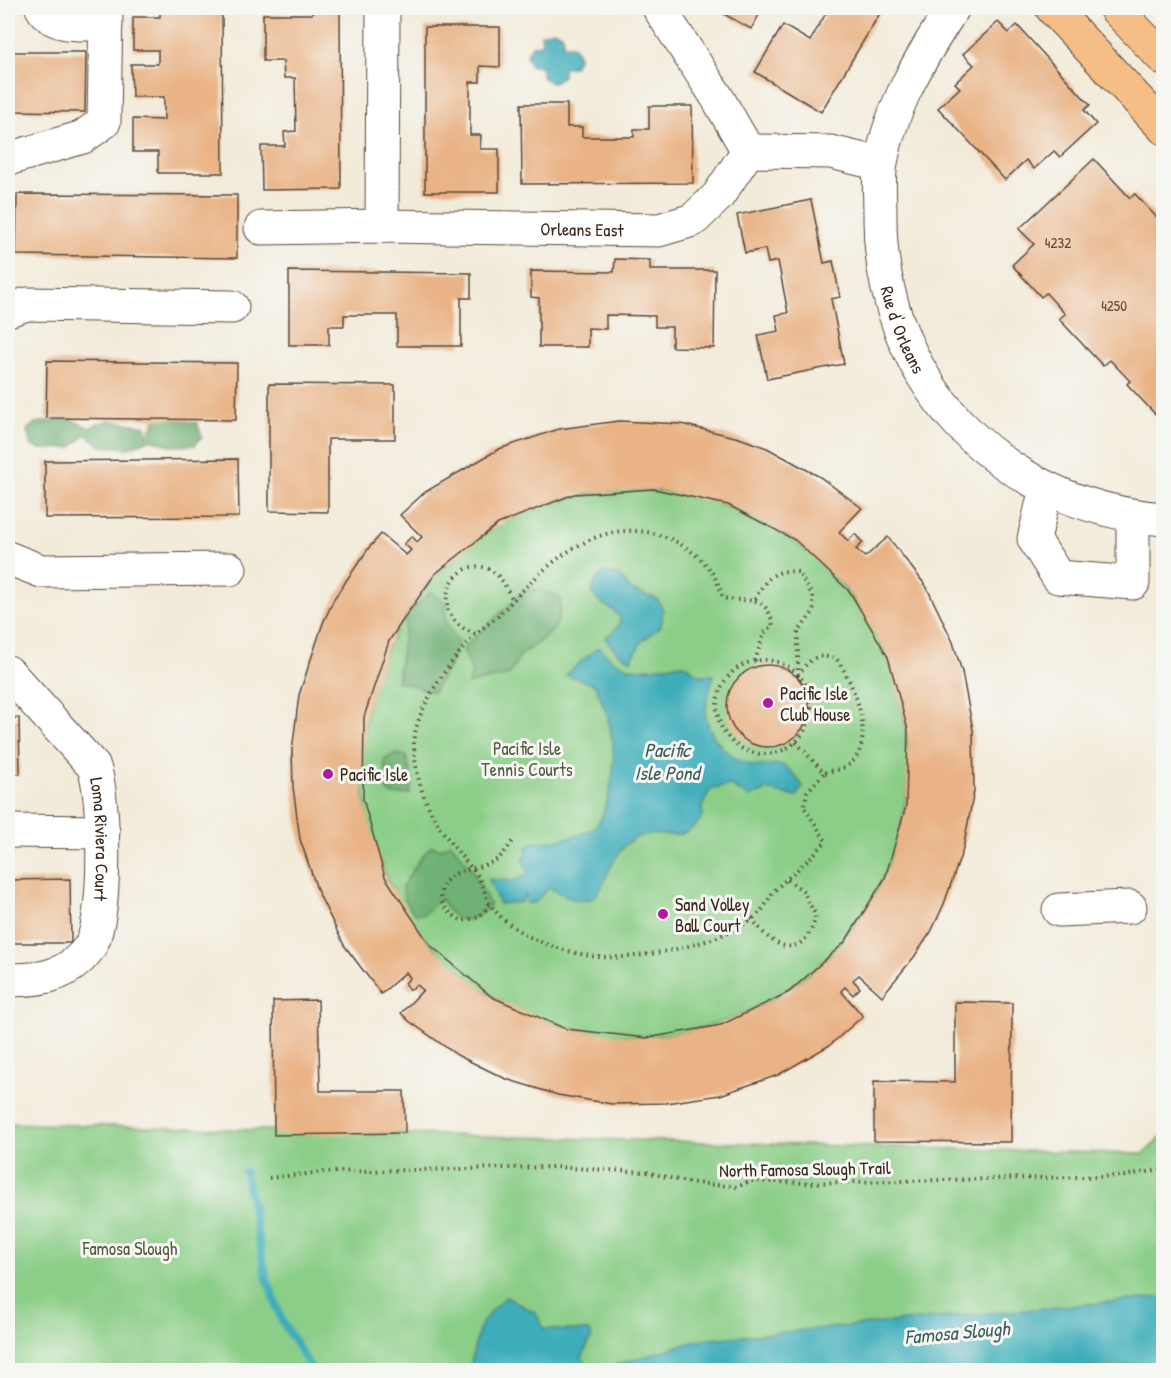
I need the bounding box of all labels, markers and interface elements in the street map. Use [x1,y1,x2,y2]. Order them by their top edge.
street label: Orleans East [540,216,625,242]
house number: 4232 [1045,232,1071,253]
street label: Rue d' Orleans [875,284,931,378]
house number: 4250 [1101,295,1127,316]
place label: Pacific Isle Club House [780,681,850,727]
marker: Pacific Isle Club House [761,696,775,710]
park label: Pacific Isle Tennis Courts [481,736,573,782]
water label: Pacific Isle Pond [635,736,703,786]
place label: Pacific Isle [340,762,408,787]
marker: Pacific Isle [321,767,335,781]
street label: Loma Riviera Court [85,775,115,903]
place label: Sand Volley Ball Court [675,892,750,938]
marker: Sand Volley Ball Court [656,907,670,921]
street label: North Famosa Slough Trail [719,1155,891,1183]
park label: Famosa Slough [82,1236,178,1261]
water label: Famosa Slough [904,1314,1012,1351]

